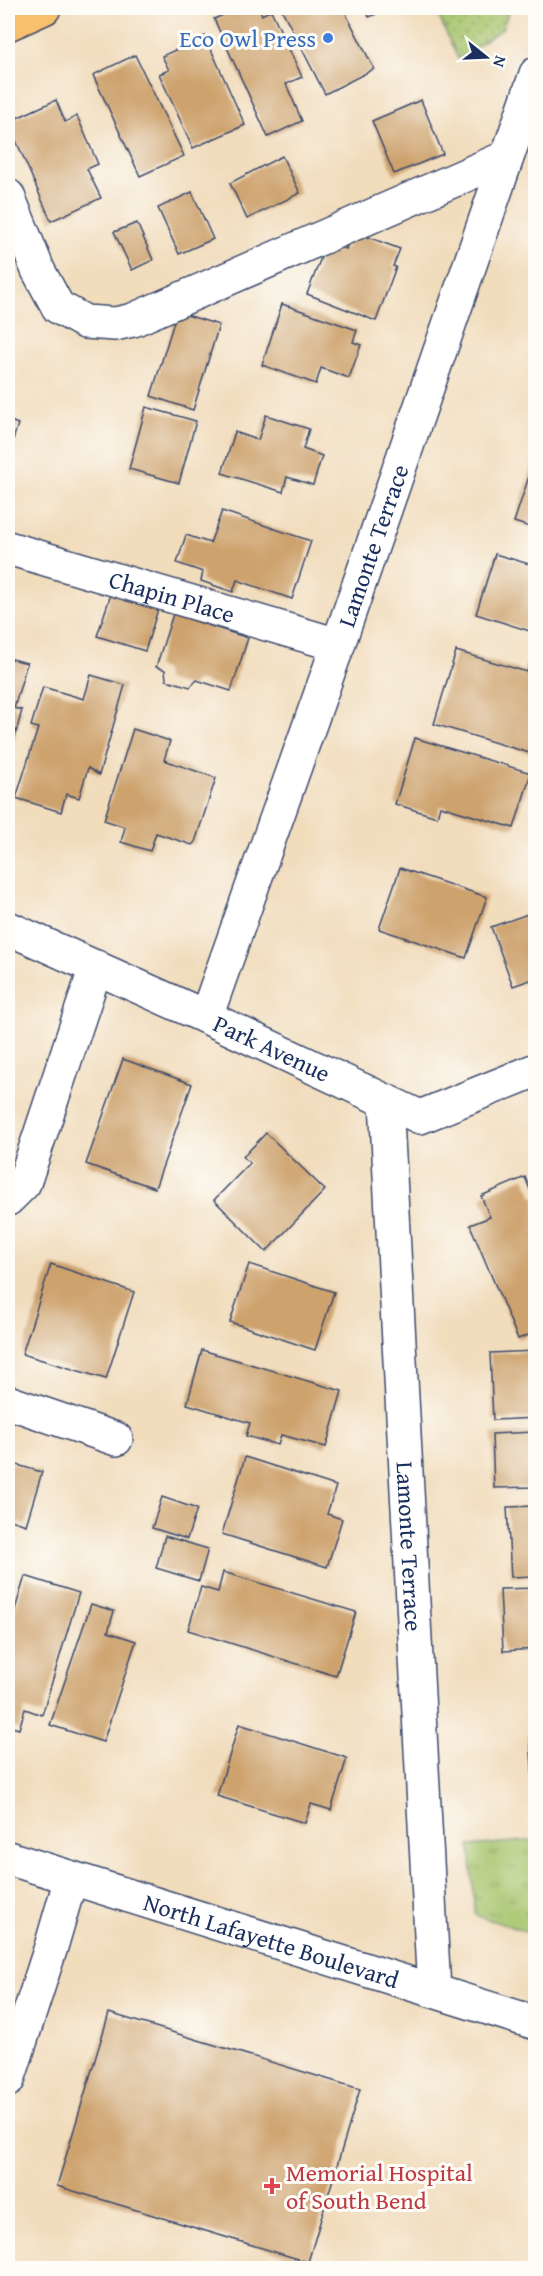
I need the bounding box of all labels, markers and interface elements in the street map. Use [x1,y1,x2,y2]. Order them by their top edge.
place label: Eco Owl Press [179,21,316,56]
north arrow [456,27,516,87]
marker: Eco Owl Press [321,31,335,45]
text: N [487,53,513,71]
street label: Lamonte Terrace [328,459,417,632]
street label: Chapin Place [105,561,239,631]
street label: Park Avenue [208,1005,336,1090]
street label: Lamonte Terrace [388,1461,432,1632]
street label: North Lafayette Boulevard [139,1884,404,1997]
place label: Memorial Hospital of South Bend [286,2155,473,2218]
marker: Memorial Hospital of South Bend [263,2177,281,2195]

